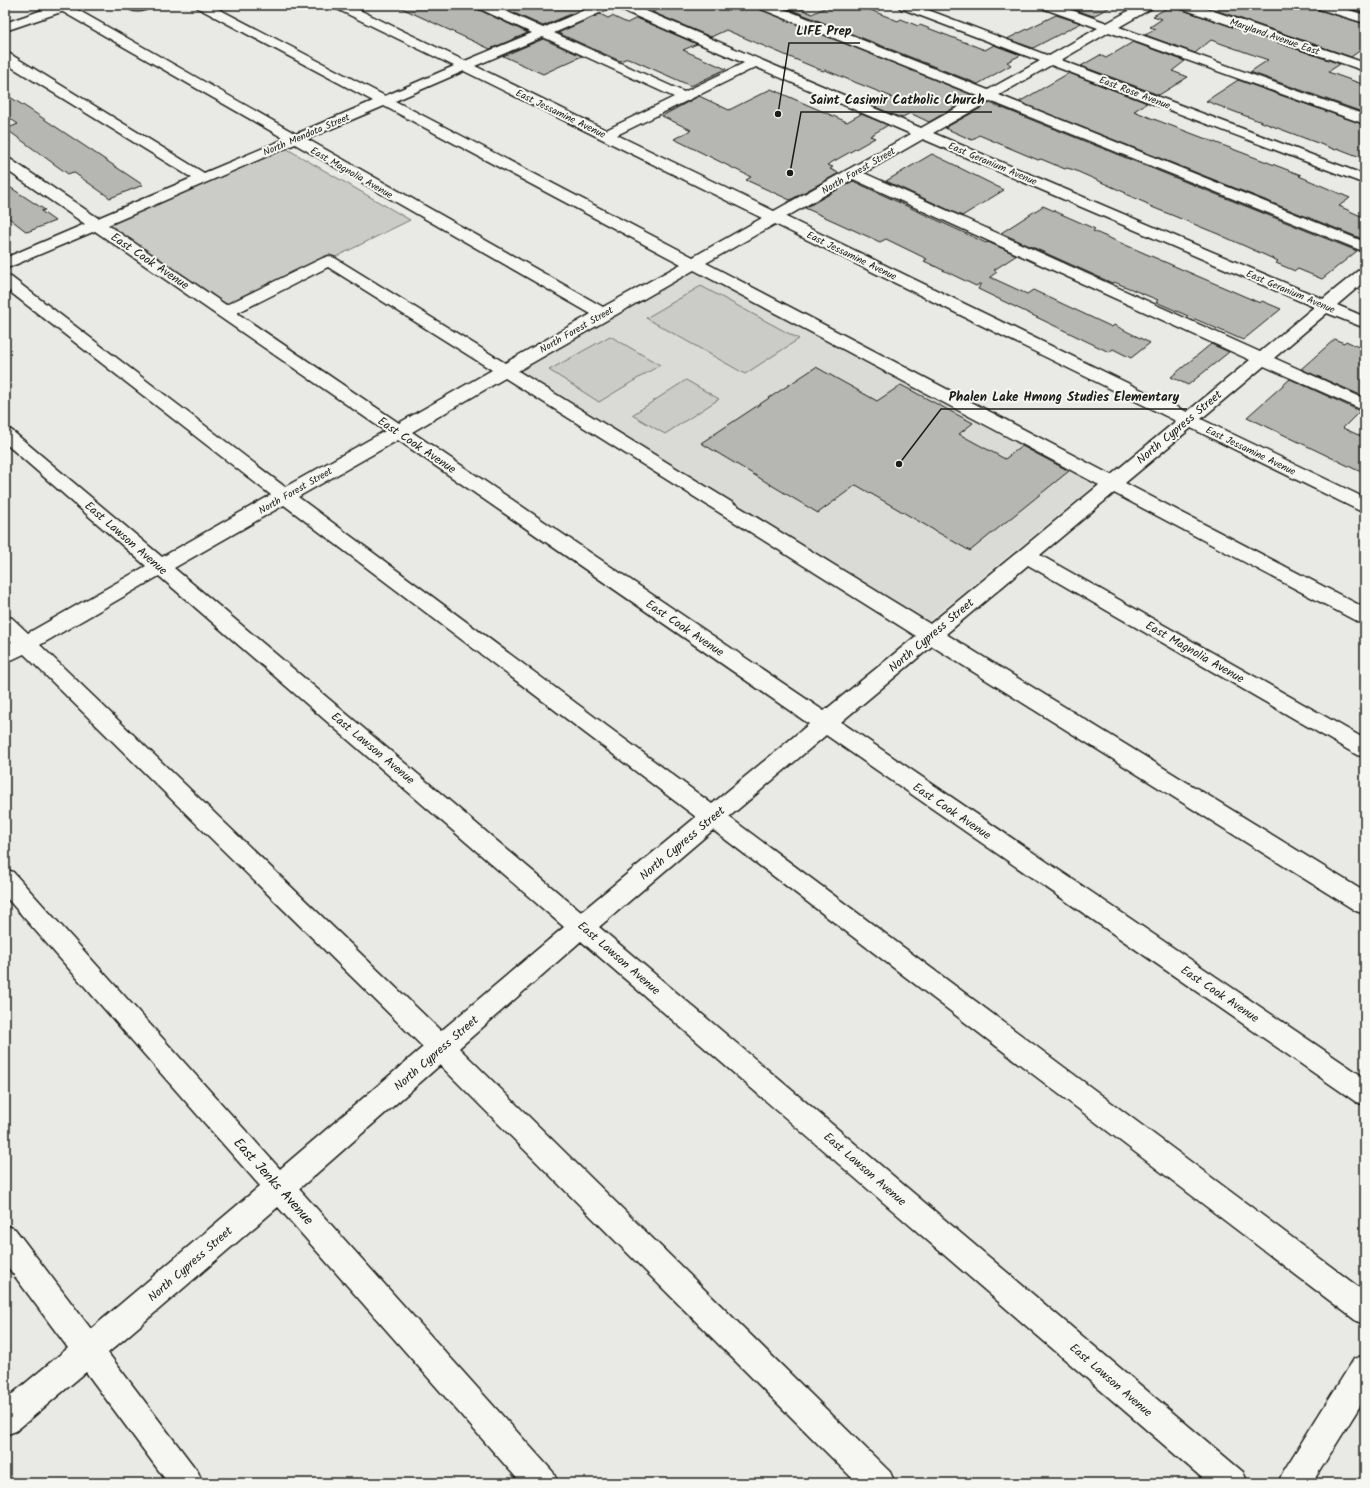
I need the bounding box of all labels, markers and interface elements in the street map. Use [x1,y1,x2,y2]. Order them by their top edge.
street label: Maryland Avenue East [1228,14,1322,60]
callout: LIFE Prep [789,18,860,43]
text: LIFE Prep [796,21,852,42]
street label: East Rose Avenue [1097,72,1173,114]
street label: East Jessamine Avenue [513,85,609,143]
callout: Saint Casimir Catholic Church [801,87,992,112]
text: Saint Casimir Catholic Church [809,90,985,111]
street label: North Mendota Street [260,109,352,160]
street label: East Geranium Avenue [946,138,1040,190]
street label: East Magnolia Avenue [307,143,396,203]
street label: North Forest Street [819,143,899,199]
street label: East Jessamine Avenue [804,227,900,285]
street label: East Cook Avenue [107,228,193,295]
street label: East Geranium Avenue [1244,266,1338,318]
street label: North Forest Street [537,302,617,358]
callout: Phalen Lake Hmong Studies Elementary [941,384,1187,409]
street label: North Cypress Street [1132,386,1227,469]
text: Phalen Lake Hmong Studies Elementary [949,387,1179,408]
street label: East Cook Avenue [374,412,460,479]
street label: East Jessamine Avenue [1203,422,1299,480]
street label: North Forest Street [256,463,336,519]
street label: East Lawson Avenue [80,497,172,580]
street label: North Cypress Street [884,594,979,677]
street label: East Cook Avenue [642,595,728,662]
street label: East Magnolia Avenue [1142,616,1248,689]
street label: East Lawson Avenue [327,707,419,790]
street label: East Cook Avenue [909,778,995,845]
street label: North Cypress Street [635,802,730,885]
street label: East Lawson Avenue [573,917,665,1000]
street label: East Cook Avenue [1177,961,1263,1028]
street label: North Cypress Street [390,1011,483,1096]
street label: East Lawson Avenue [819,1128,911,1211]
street label: East Jenks Avenue [228,1133,319,1231]
street label: North Cypress Street [144,1222,237,1307]
street label: East Lawson Avenue [1065,1339,1157,1422]

